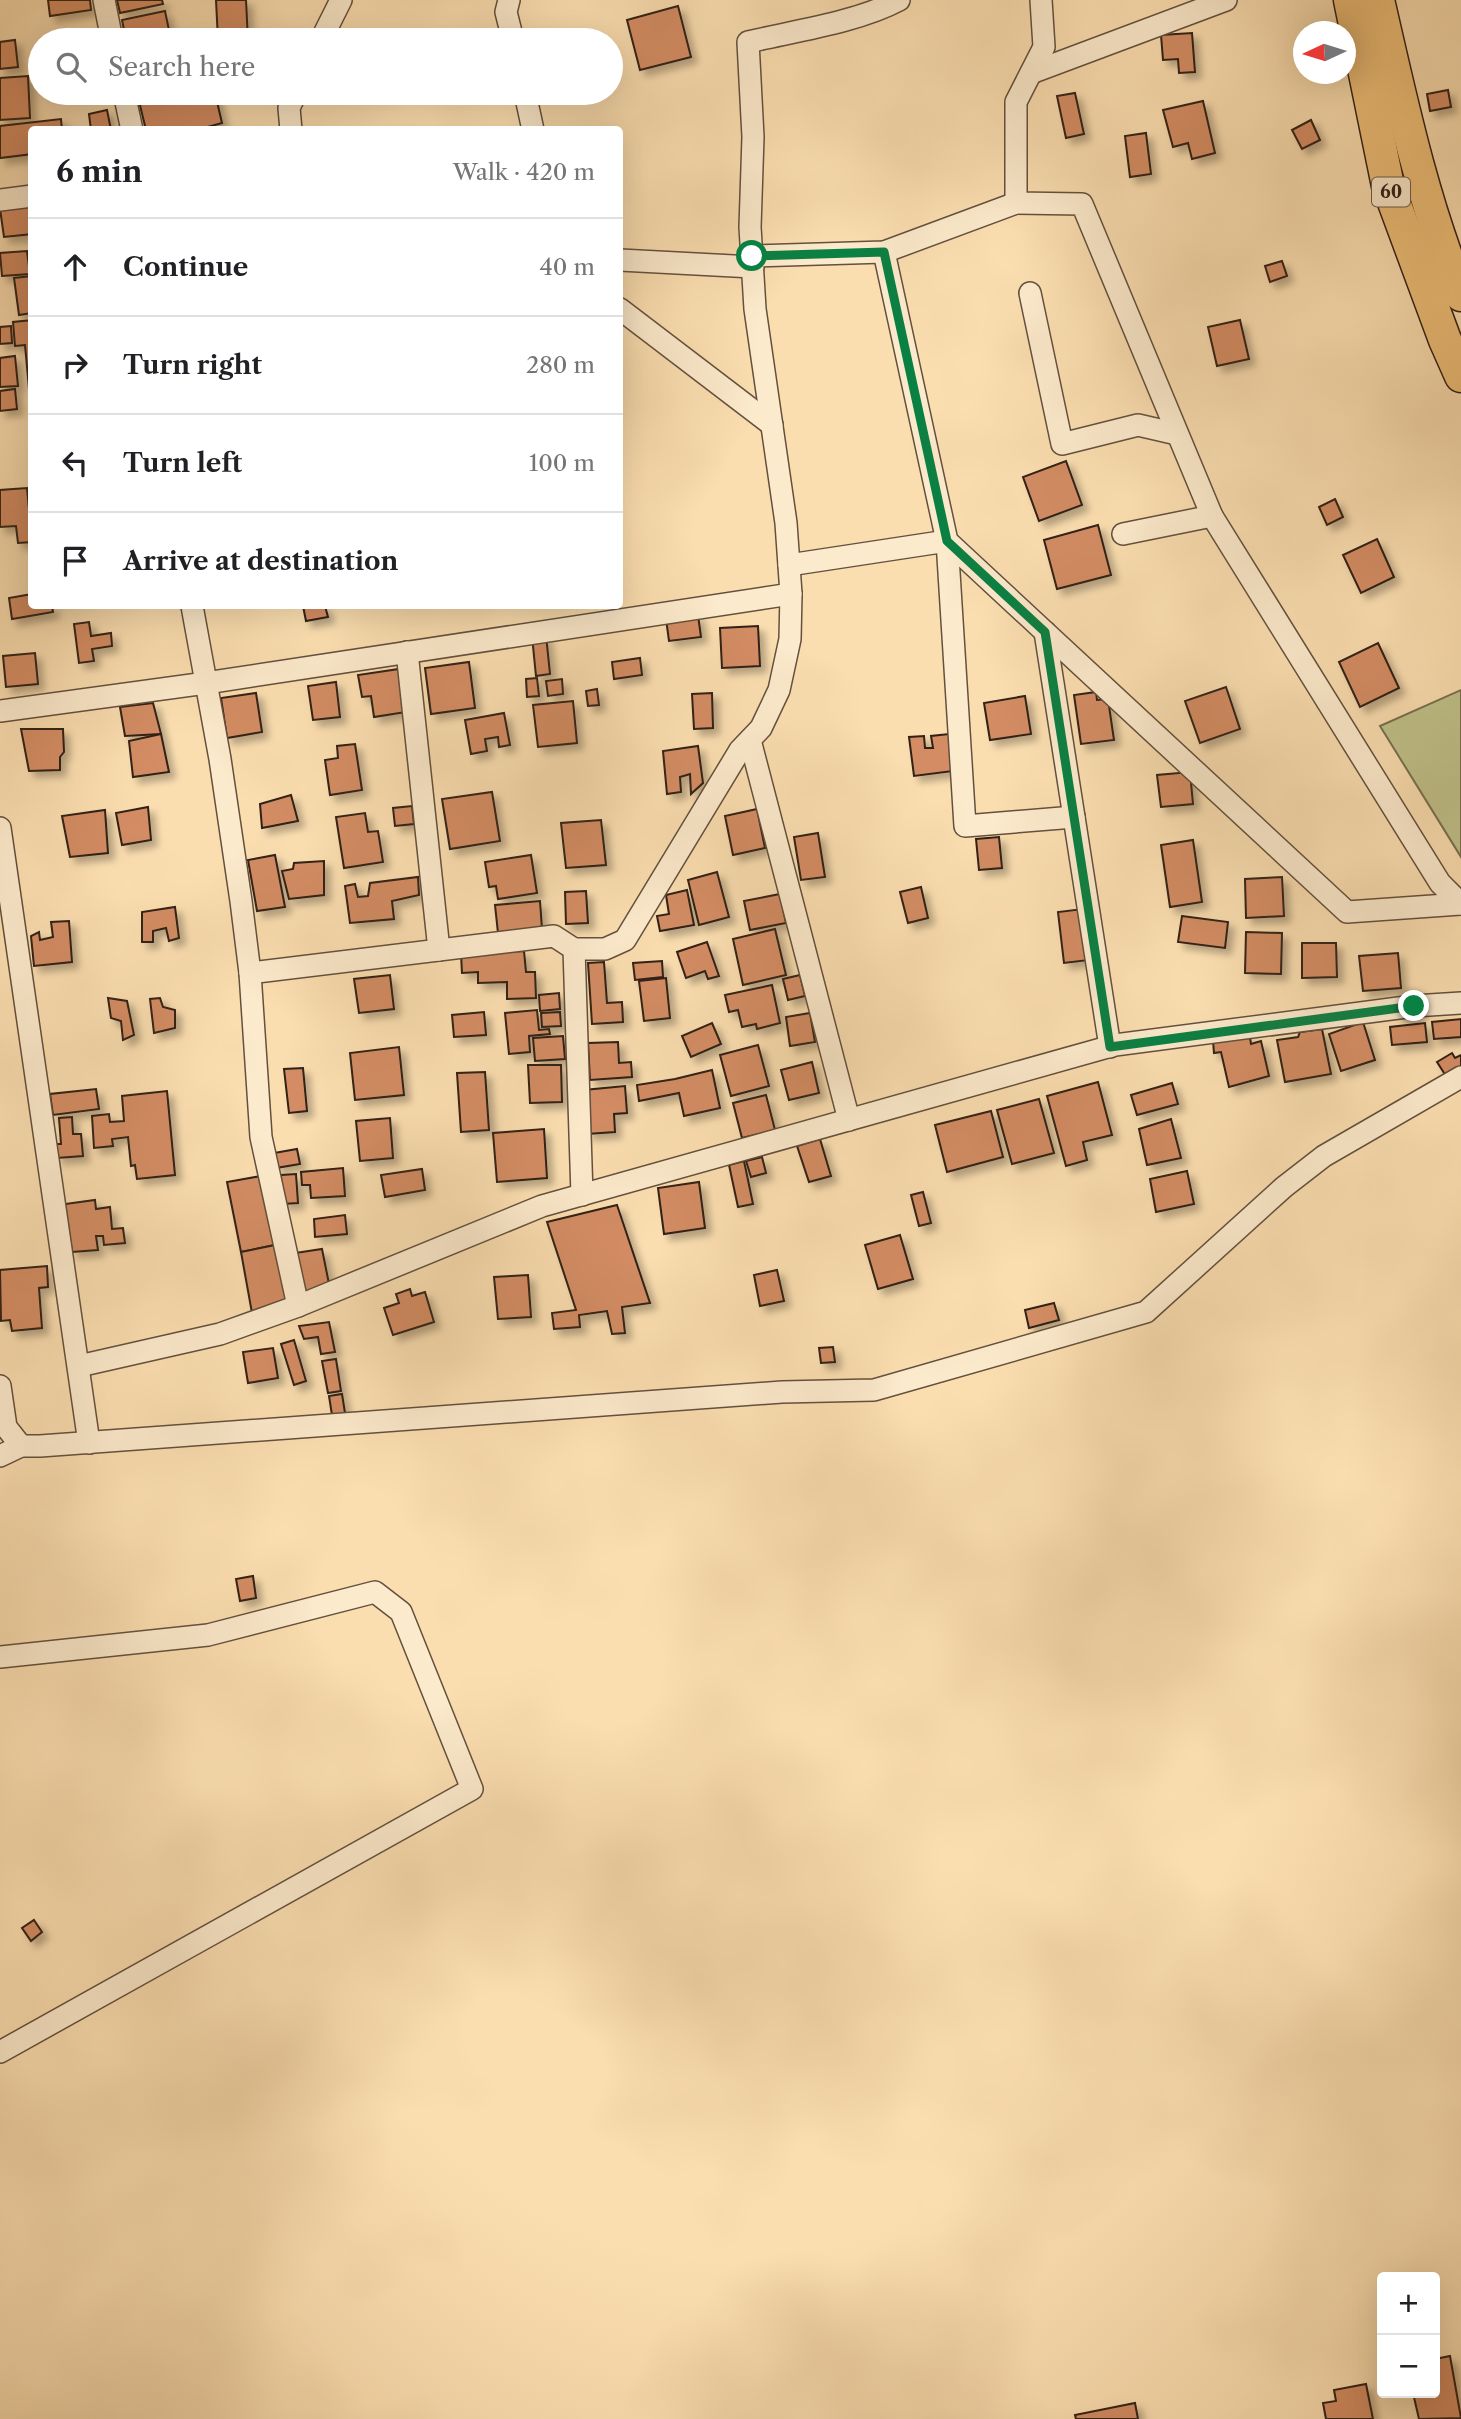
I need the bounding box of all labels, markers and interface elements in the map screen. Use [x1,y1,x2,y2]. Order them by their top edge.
north arrow [1293,21,1356,84]
search box [28,28,623,105]
icon: search [52,48,90,86]
text: Search here [108,51,255,83]
text: 6 min [56,153,143,190]
text: Walk · 420 m [453,158,595,186]
road number: 60 [1372,177,1410,206]
route start [736,240,767,271]
icon: ahead [56,248,94,286]
text: Continue [123,251,248,283]
text: 40 m [540,253,595,281]
icon: right [56,346,94,384]
text: Turn right [123,349,262,381]
text: 280 m [526,351,595,379]
icon: left [56,444,94,482]
text: Turn left [123,447,242,479]
text: 100 m [529,449,595,477]
icon: arrive [56,542,94,580]
text: Arrive at destination [123,545,398,577]
route end [1398,990,1429,1021]
map controls [1377,2272,1440,2398]
button: + [1377,2272,1440,2335]
button: − [1377,2335,1440,2398]

